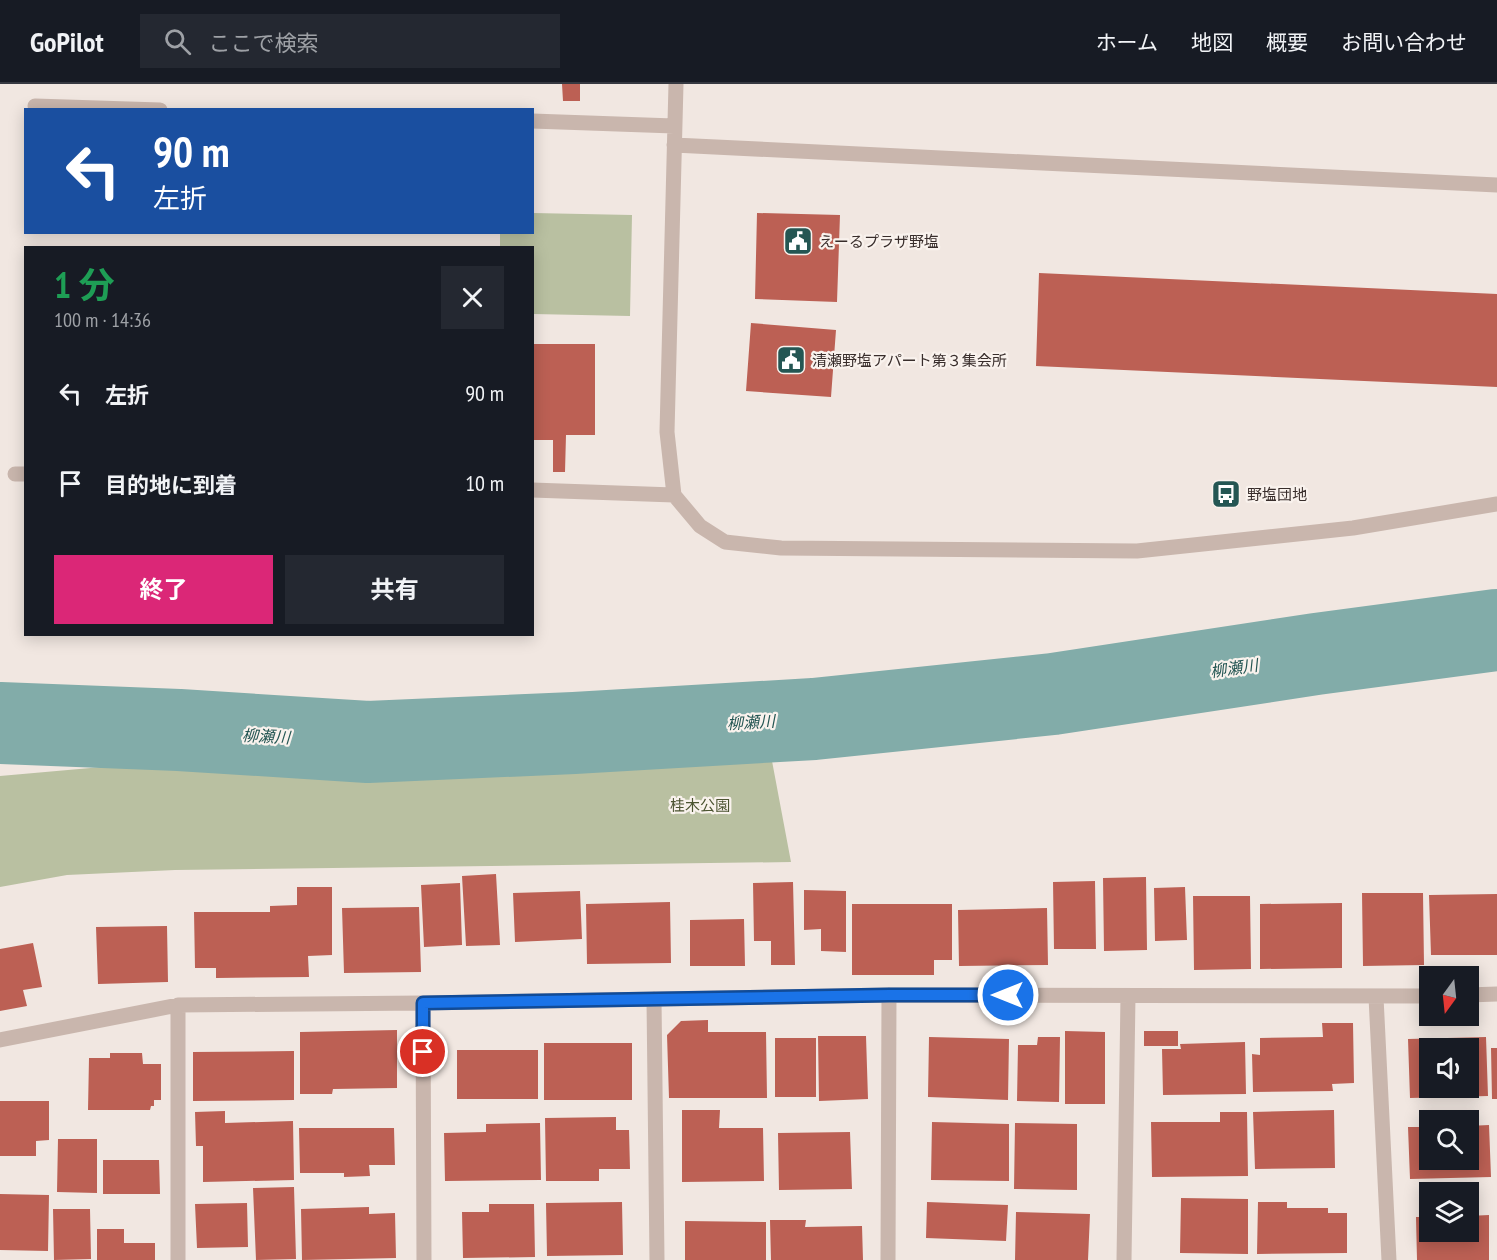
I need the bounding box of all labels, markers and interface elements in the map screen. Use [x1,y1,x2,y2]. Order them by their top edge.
search box [140,14,560,68]
text: GoPilot [30,23,104,60]
icon: search [161,25,194,58]
text: ここで検索 [209,29,319,57]
text: ホーム [1096,29,1158,56]
text: 地図 [1191,29,1233,56]
text: 概要 [1266,29,1308,56]
text: お問い合わせ [1341,29,1467,56]
text: 90 m [153,124,230,179]
icon: left [54,132,132,210]
text: 左折 [153,181,207,215]
public building icon: えーるプラザ野塩 [782,225,814,257]
place label: えーるプラザ野塩 [819,232,939,251]
text: 1 分 [54,261,115,308]
button: close [441,266,504,329]
text: 100 m · 14:36 [54,307,151,333]
public building icon: 清瀬野塩アパート第３集会所 [775,344,807,376]
place label: 清瀬野塩アパート第３集会所 [812,351,1007,370]
icon: left [54,377,87,410]
text: 90 m [465,379,504,407]
text: 左折 [105,381,149,409]
icon: arrive [54,467,87,500]
text: 10 m [465,469,504,497]
text: 目的地に到着 [105,471,237,499]
bus stop icon: 野塩団地 [1210,478,1242,510]
place label: 野塩団地 [1247,485,1307,504]
button: 終了 [54,555,273,624]
button: 共有 [285,555,504,624]
water label: 柳瀬川 [1209,654,1261,681]
water label: 柳瀬川 [727,711,777,733]
water label: 柳瀬川 [242,725,292,747]
park label: 桂木公園 [670,796,730,815]
position arrow [976,963,1040,1027]
north arrow [1419,966,1479,1026]
map controls [1419,966,1479,1242]
pin [397,1026,448,1077]
icon: arrive [406,1035,439,1068]
button: sound [1419,1038,1479,1098]
button: search [1419,1110,1479,1170]
button: layers [1419,1182,1479,1242]

